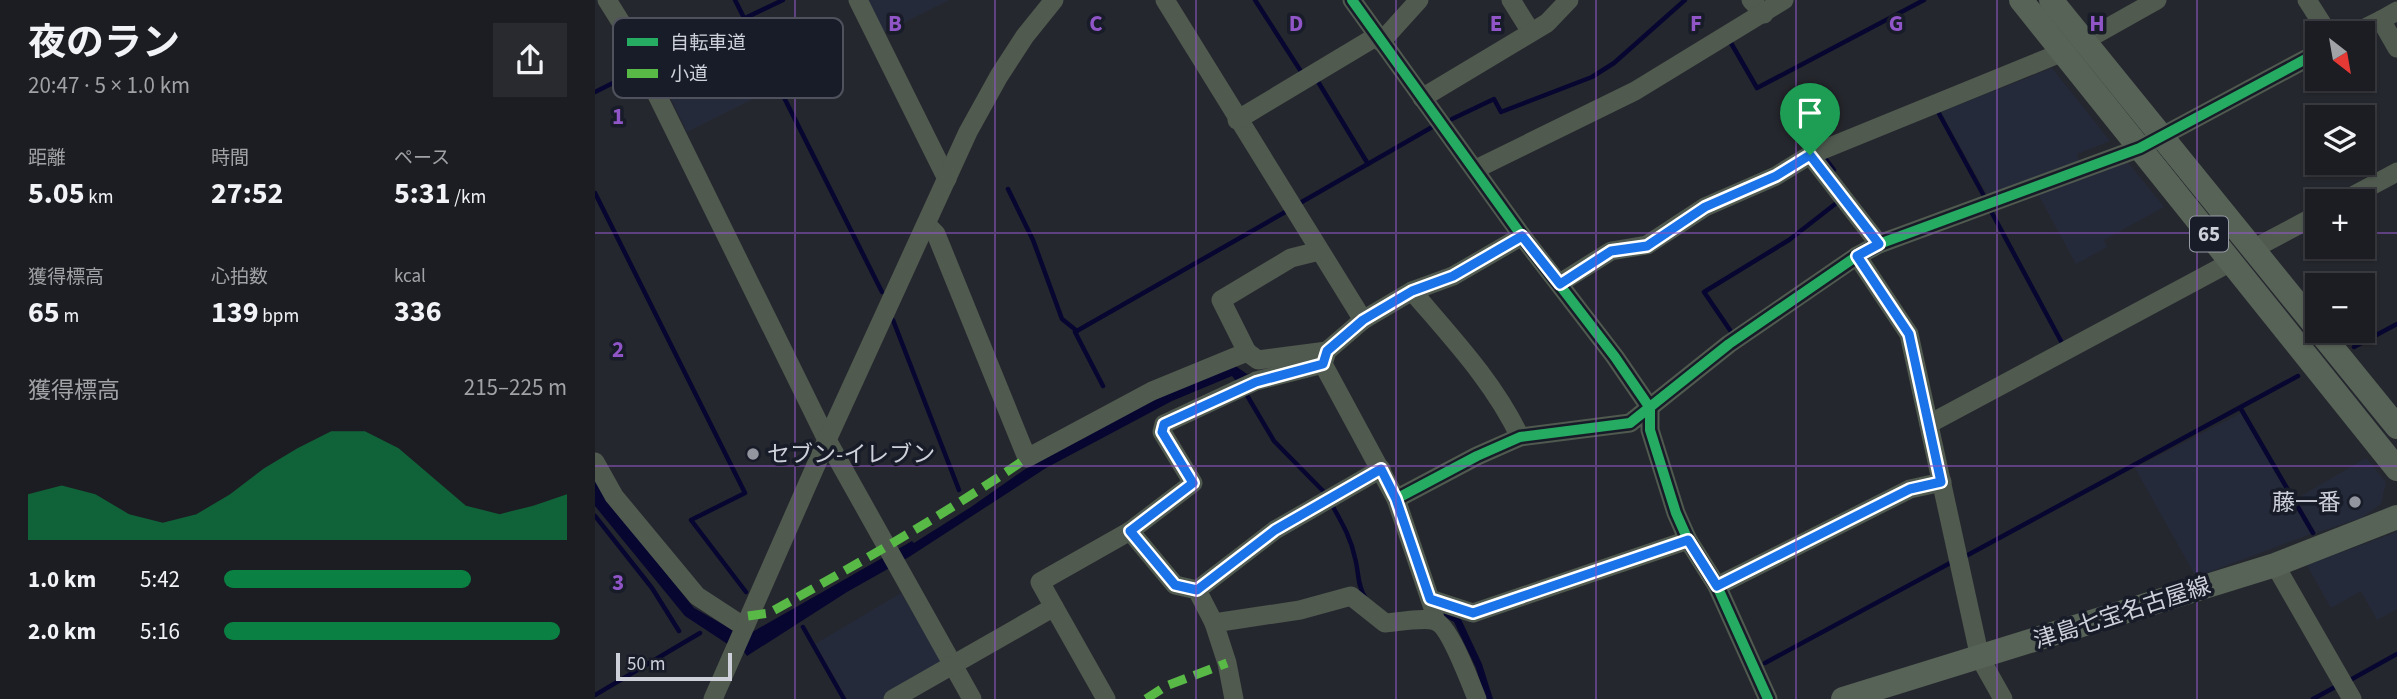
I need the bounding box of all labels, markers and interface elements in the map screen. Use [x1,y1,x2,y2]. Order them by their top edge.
text: B [888,7,902,40]
text: C [1089,7,1103,40]
text: D [1289,7,1303,40]
text: E [1490,7,1502,40]
text: F [1690,7,1702,40]
text: G [1889,7,1903,40]
text: H [2089,7,2105,40]
text: 夜のラン [28,16,180,70]
legend [613,18,843,98]
north arrow [2305,21,2375,91]
map controls [2305,21,2375,343]
button: share [493,23,567,97]
text: 自転車道 [670,30,746,57]
text: 小道 [670,61,708,88]
text: 20:47 · 5 × 1.0 km [28,69,190,102]
pin [1780,83,1840,155]
icon: arrive [1791,94,1829,132]
text: 1 [612,100,624,133]
button: layers [2305,105,2375,175]
text: 距離 [28,145,66,172]
text: 時間 [211,145,249,172]
text: ペース [394,145,450,172]
text: 5.05 [28,172,85,215]
text: 27:52 [211,172,283,215]
text: 5:31 [394,172,451,215]
text: km [85,184,114,211]
text: /km [451,184,486,211]
button: + [2305,189,2375,259]
road number: 65 [2190,216,2228,252]
text: kcal [394,263,426,290]
text: 獲得標高 [28,264,104,291]
text: 心拍数 [211,264,268,291]
button: − [2305,273,2375,343]
text: 336 [394,290,442,333]
text: 65 [28,291,60,334]
text: 139 [211,291,259,334]
text: m [60,303,79,330]
text: bpm [259,303,299,330]
text: 2 [612,333,624,366]
text: 215–225 m [464,371,567,404]
text: 獲得標高 [28,374,120,407]
place label: セブン-イレブン [767,438,935,471]
marker: セブン-イレブン [745,446,761,462]
place label: 藤一番 [2272,486,2341,519]
marker: 藤一番 [2347,494,2363,510]
text: 1.0 km [28,563,96,596]
text: 5:42 [140,563,180,596]
text: 3 [612,566,624,599]
street label: 津島七宝名古屋線 [2029,569,2215,657]
text: 2.0 km [28,615,96,648]
text: 5:16 [140,615,180,648]
scale bar [616,650,731,682]
text: 50 m [627,651,665,678]

